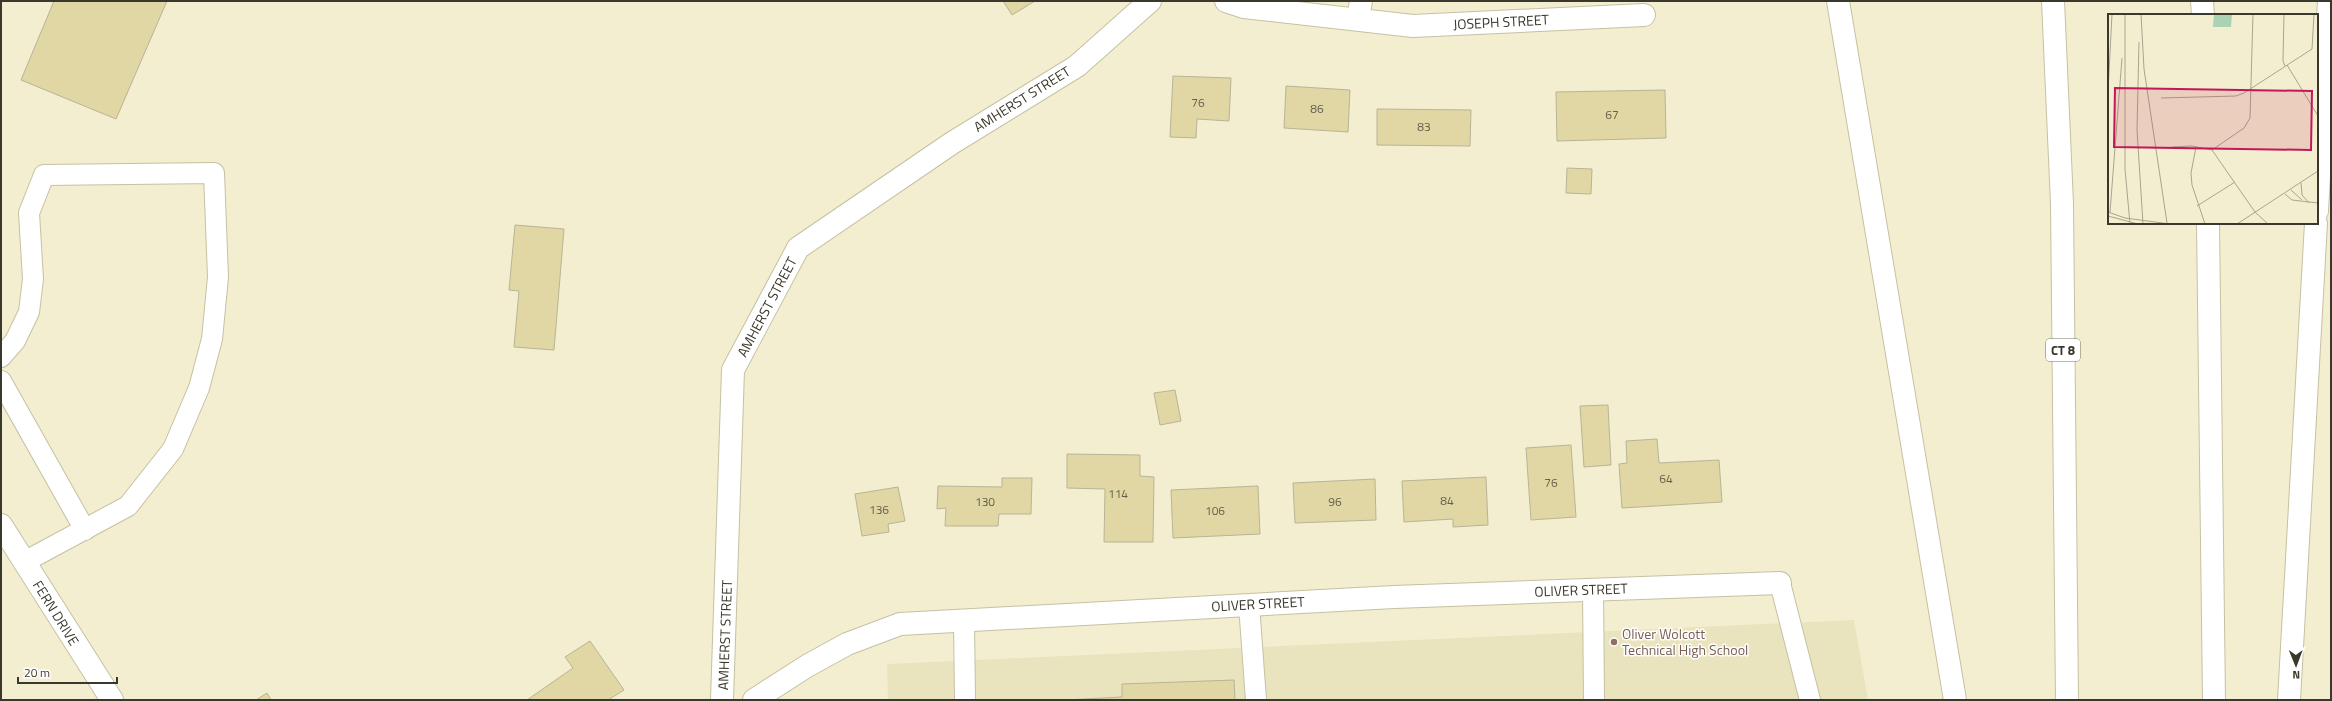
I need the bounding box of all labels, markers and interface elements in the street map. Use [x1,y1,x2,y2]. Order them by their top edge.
street label: JOSEPH STREET [1453,8,1550,34]
inset map [2108,14,2318,224]
street label: AMHERST STREET [969,60,1075,137]
house number: 76 [1191,93,1205,112]
house number: 86 [1310,99,1324,118]
house number: 67 [1605,105,1619,124]
house number: 83 [1417,117,1431,136]
street label: AMHERST STREET [731,253,802,360]
road number: CT 8 [2046,339,2080,361]
house number: 64 [1659,469,1673,488]
house number: 76 [1544,473,1558,492]
house number: 114 [1108,484,1128,503]
house number: 84 [1440,491,1454,510]
house number: 130 [975,492,995,511]
house number: 96 [1328,492,1342,511]
house number: 136 [869,500,889,519]
house number: 106 [1205,501,1225,520]
street label: FERN DRIVE [28,576,85,650]
street label: OLIVER STREET [1534,577,1629,602]
street label: AMHERST STREET [712,579,737,691]
street label: OLIVER STREET [1211,591,1306,616]
place label: Oliver Wolcott Technical High School [1622,623,1748,660]
marker: Oliver Wolcott Technical High School [1609,637,1619,647]
north arrow [2276,645,2316,685]
scale bar [18,659,117,685]
text: 20 m [24,663,50,682]
text: N [2292,667,2300,683]

